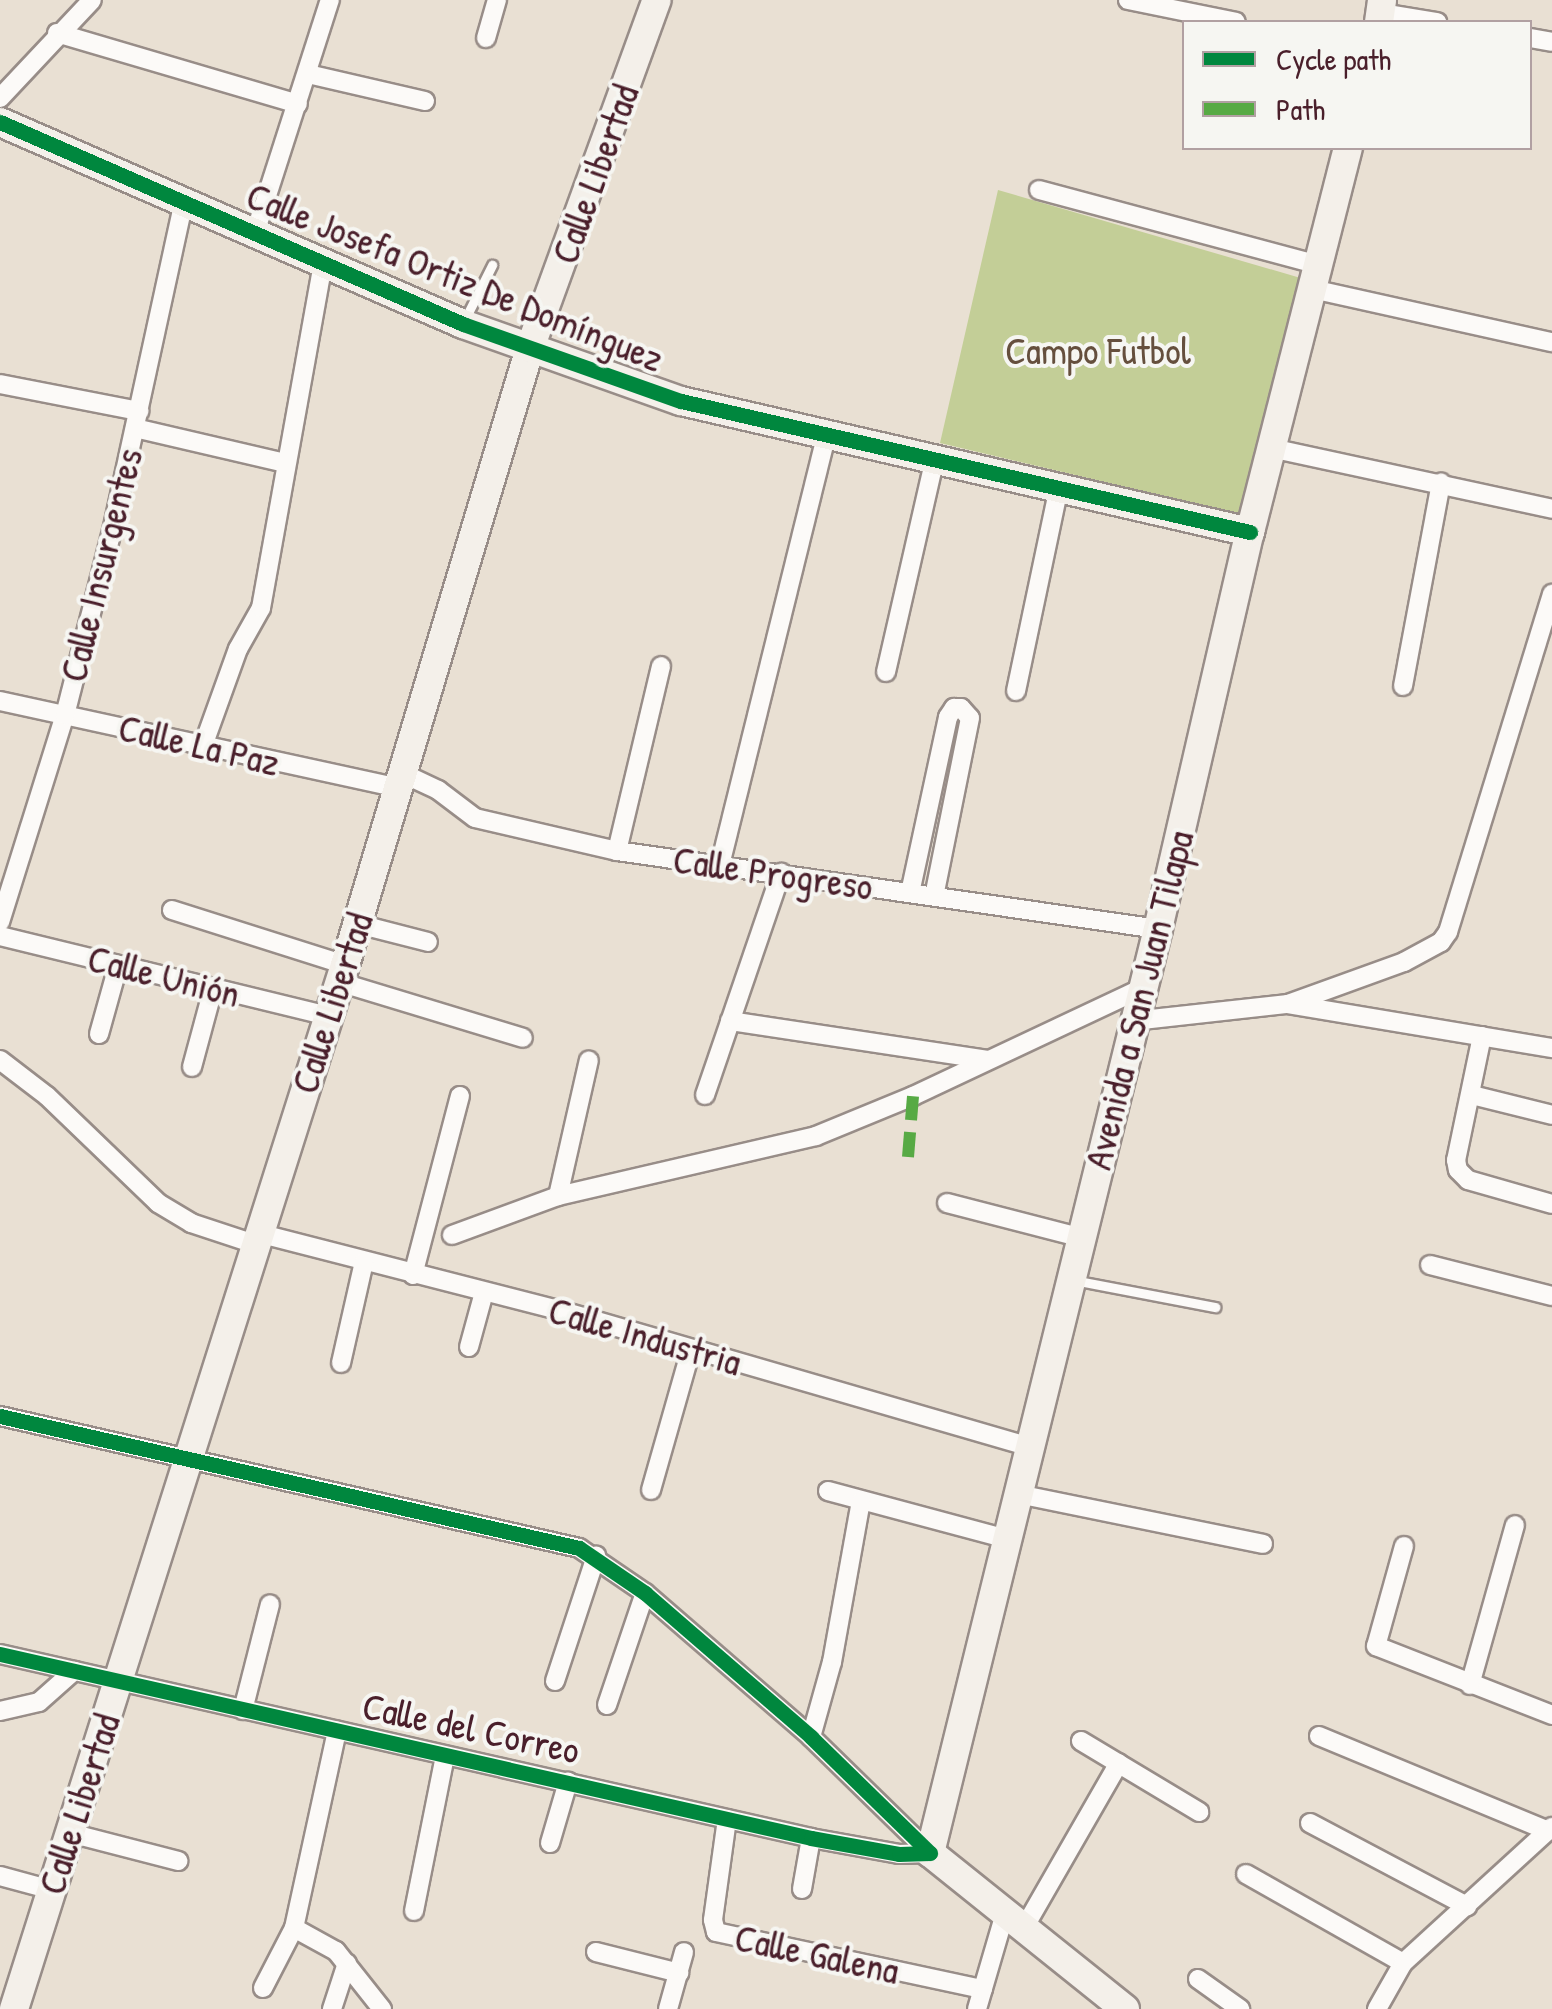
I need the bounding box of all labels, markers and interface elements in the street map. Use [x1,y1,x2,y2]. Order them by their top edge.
legend [1182,20,1532,150]
text: Cycle path [1276,39,1391,79]
street label: Calle Libertad [542,78,648,270]
text: Path [1276,89,1325,129]
street label: Calle Josefa Ortiz De Domínguez [240,173,670,381]
park label: Campo Futbol [1005,328,1191,374]
street label: Calle Insurgentes [50,444,152,686]
street label: Calle La Paz [114,704,284,786]
street label: Avenida a San Juan Tilapa [1075,826,1203,1174]
street label: Calle Progreso [670,836,876,910]
street label: Calle Libertad [281,907,383,1099]
street label: Calle Unión [83,935,245,1017]
street label: Calle Industria [544,1287,746,1385]
street label: Calle del Correo [358,1683,584,1773]
street label: Calle Libertad [28,1708,130,1900]
street label: Calle Galena [731,1914,903,1994]

